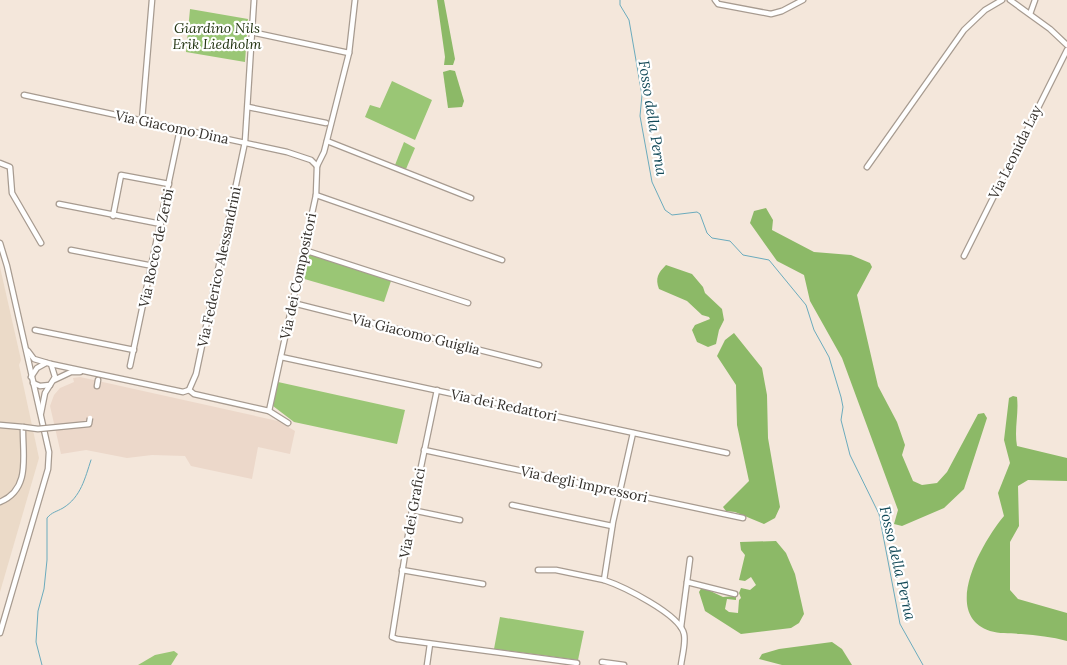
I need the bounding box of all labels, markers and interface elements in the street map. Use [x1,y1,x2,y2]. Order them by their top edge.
park label: Giardino Nils Erik Liedholm [173,19,262,53]
water label: Fosso della Perna [635,59,672,178]
street label: Via Leonida Lay [984,102,1046,203]
street label: Via Giacomo Dina [113,106,230,148]
street label: Via Federico Alessandrini [193,185,245,350]
street label: Via Rocco de Zerbi [134,187,177,310]
street label: Via dei Compositori [276,211,320,342]
street label: Via Giacomo Guiglia [349,309,482,359]
street label: Via dei Redattori [448,385,559,425]
street label: Via degli Impressori [518,462,649,506]
street label: Via dei Grafici [395,466,429,561]
water label: Fosso della Perna [876,504,921,623]

